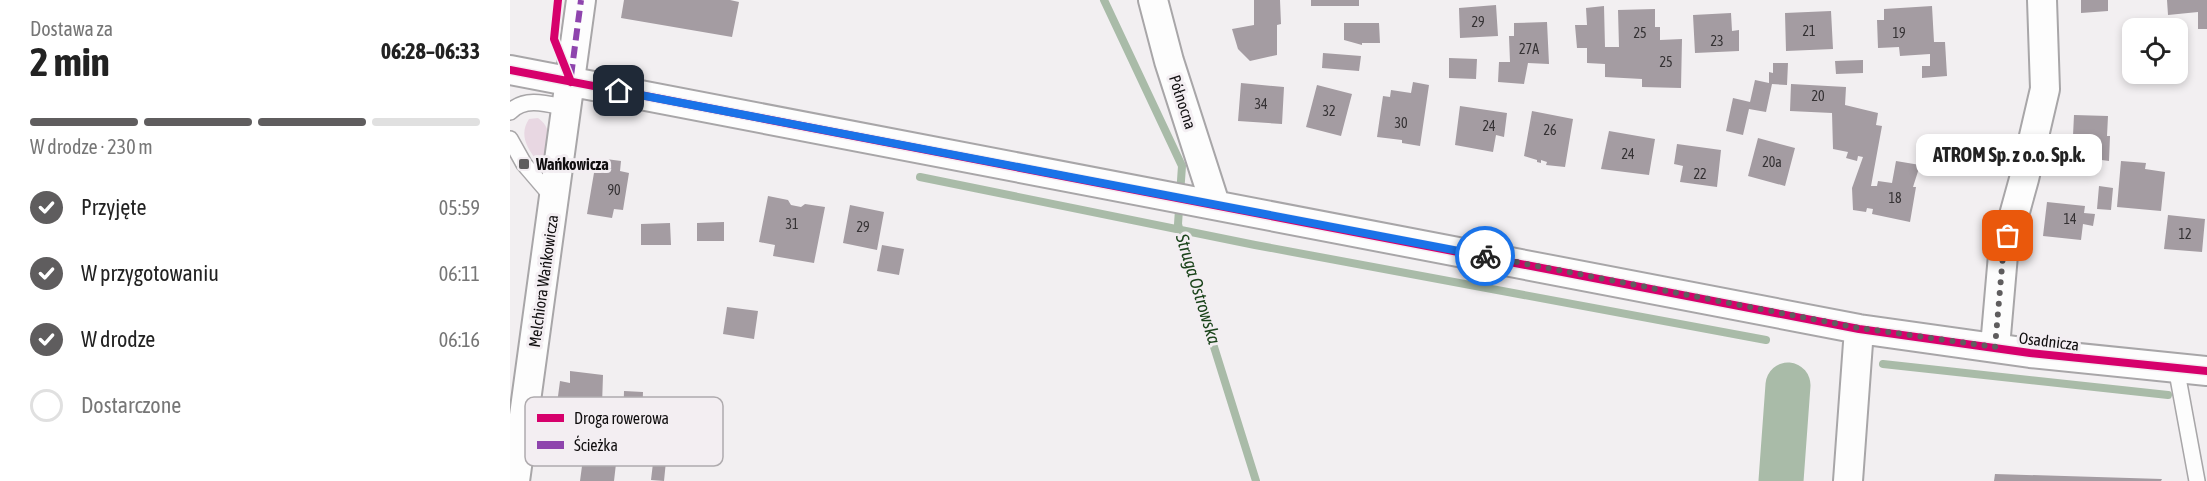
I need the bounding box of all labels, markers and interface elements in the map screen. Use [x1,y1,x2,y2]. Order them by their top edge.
house number: 29 [1471,14,1485,30]
text: Dostawa za [30,17,113,40]
map controls [2122,18,2188,84]
button: locate [2122,18,2188,84]
house number: 21 [1802,23,1816,39]
house number: 25 [1633,25,1647,41]
house number: 19 [1892,25,1906,41]
house number: 23 [1710,33,1724,49]
text: 06:28–06:33 [381,38,480,64]
text: 2 min [30,40,110,84]
house number: 27A [1519,41,1539,57]
house number: 25 [1659,54,1673,70]
pin [593,65,644,116]
street label: Północna [1166,73,1200,131]
icon: home [602,74,635,107]
house number: 20 [1811,88,1825,104]
house number: 34 [1254,96,1268,112]
house number: 32 [1322,103,1336,119]
house number: 30 [1394,115,1408,131]
house number: 24 [1482,118,1496,134]
house number: 26 [1543,122,1557,138]
callout: ATROM Sp. z o.o. Sp.k. [1915,134,2101,176]
text: W drodze · 230 m [30,135,153,158]
text: ATROM Sp. z o.o. Sp.k. [1933,143,2085,166]
house number: 24 [1621,146,1635,162]
house number: 20a [1762,154,1782,170]
place label: Wańkowicza [535,155,609,173]
marker: Wańkowicza [517,157,531,171]
house number: 22 [1693,166,1707,182]
house number: 90 [607,182,621,198]
house number: 18 [1888,190,1902,206]
icon: check [30,191,63,224]
text: Przyjęte [81,194,146,220]
text: 05:59 [439,196,480,219]
pin [1982,210,2033,261]
house number: 14 [2063,211,2077,227]
street label: Melchiora Wańkowicza [525,214,561,348]
house number: 31 [785,216,799,232]
house number: 29 [856,219,870,235]
icon: bag [1991,219,2024,252]
courier [1455,226,1515,286]
house number: 12 [2178,226,2192,242]
water label: Struga Ostrowska [1172,230,1225,347]
icon: bike [1469,240,1502,273]
icon: check [30,257,63,290]
text: W przygotowaniu [81,260,219,286]
text: 06:11 [439,262,480,285]
icon: check [30,323,63,356]
text: W drodze [81,326,155,352]
text: 06:16 [439,328,480,351]
street label: Osadnicza [2018,328,2080,354]
text: Dostarczone [81,392,181,418]
legend [525,397,723,466]
text: Droga rowerowa [574,409,669,428]
text: Ścieżka [574,435,618,454]

